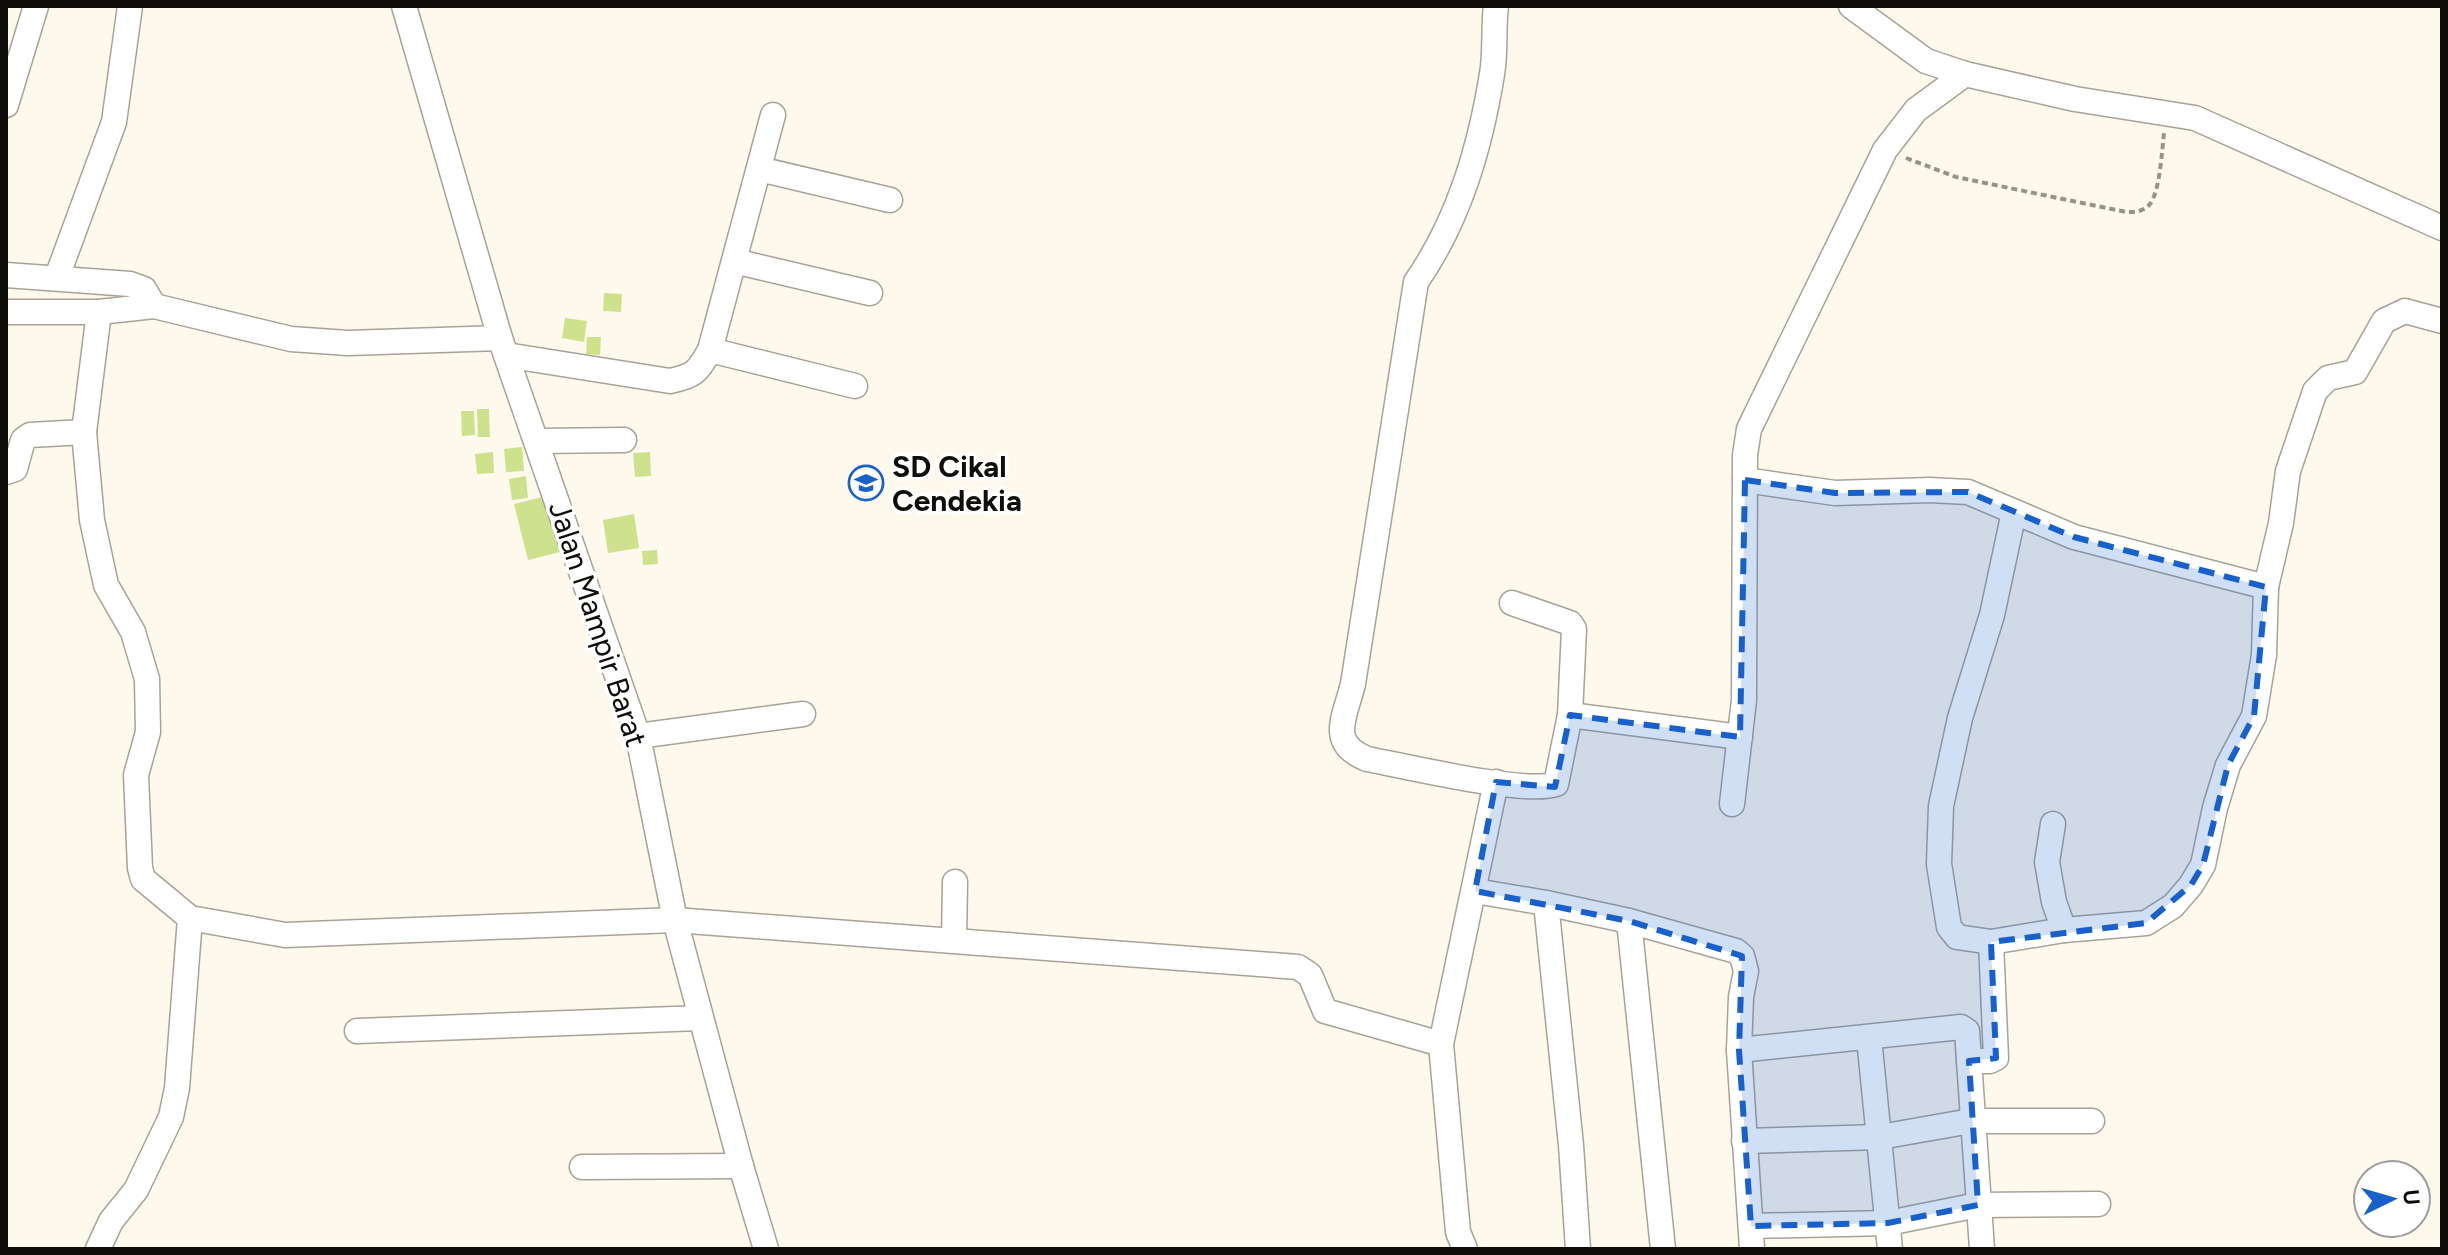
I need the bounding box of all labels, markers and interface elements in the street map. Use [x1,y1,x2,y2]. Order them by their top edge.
place label: SD Cikal Cendekia [892,448,1022,519]
school or university icon: SD Cikal Cendekia [847,464,885,502]
street label: Jalan Mampir Barat [541,497,655,751]
north arrow [2352,1159,2432,1239]
text: U [2397,1188,2426,1206]

